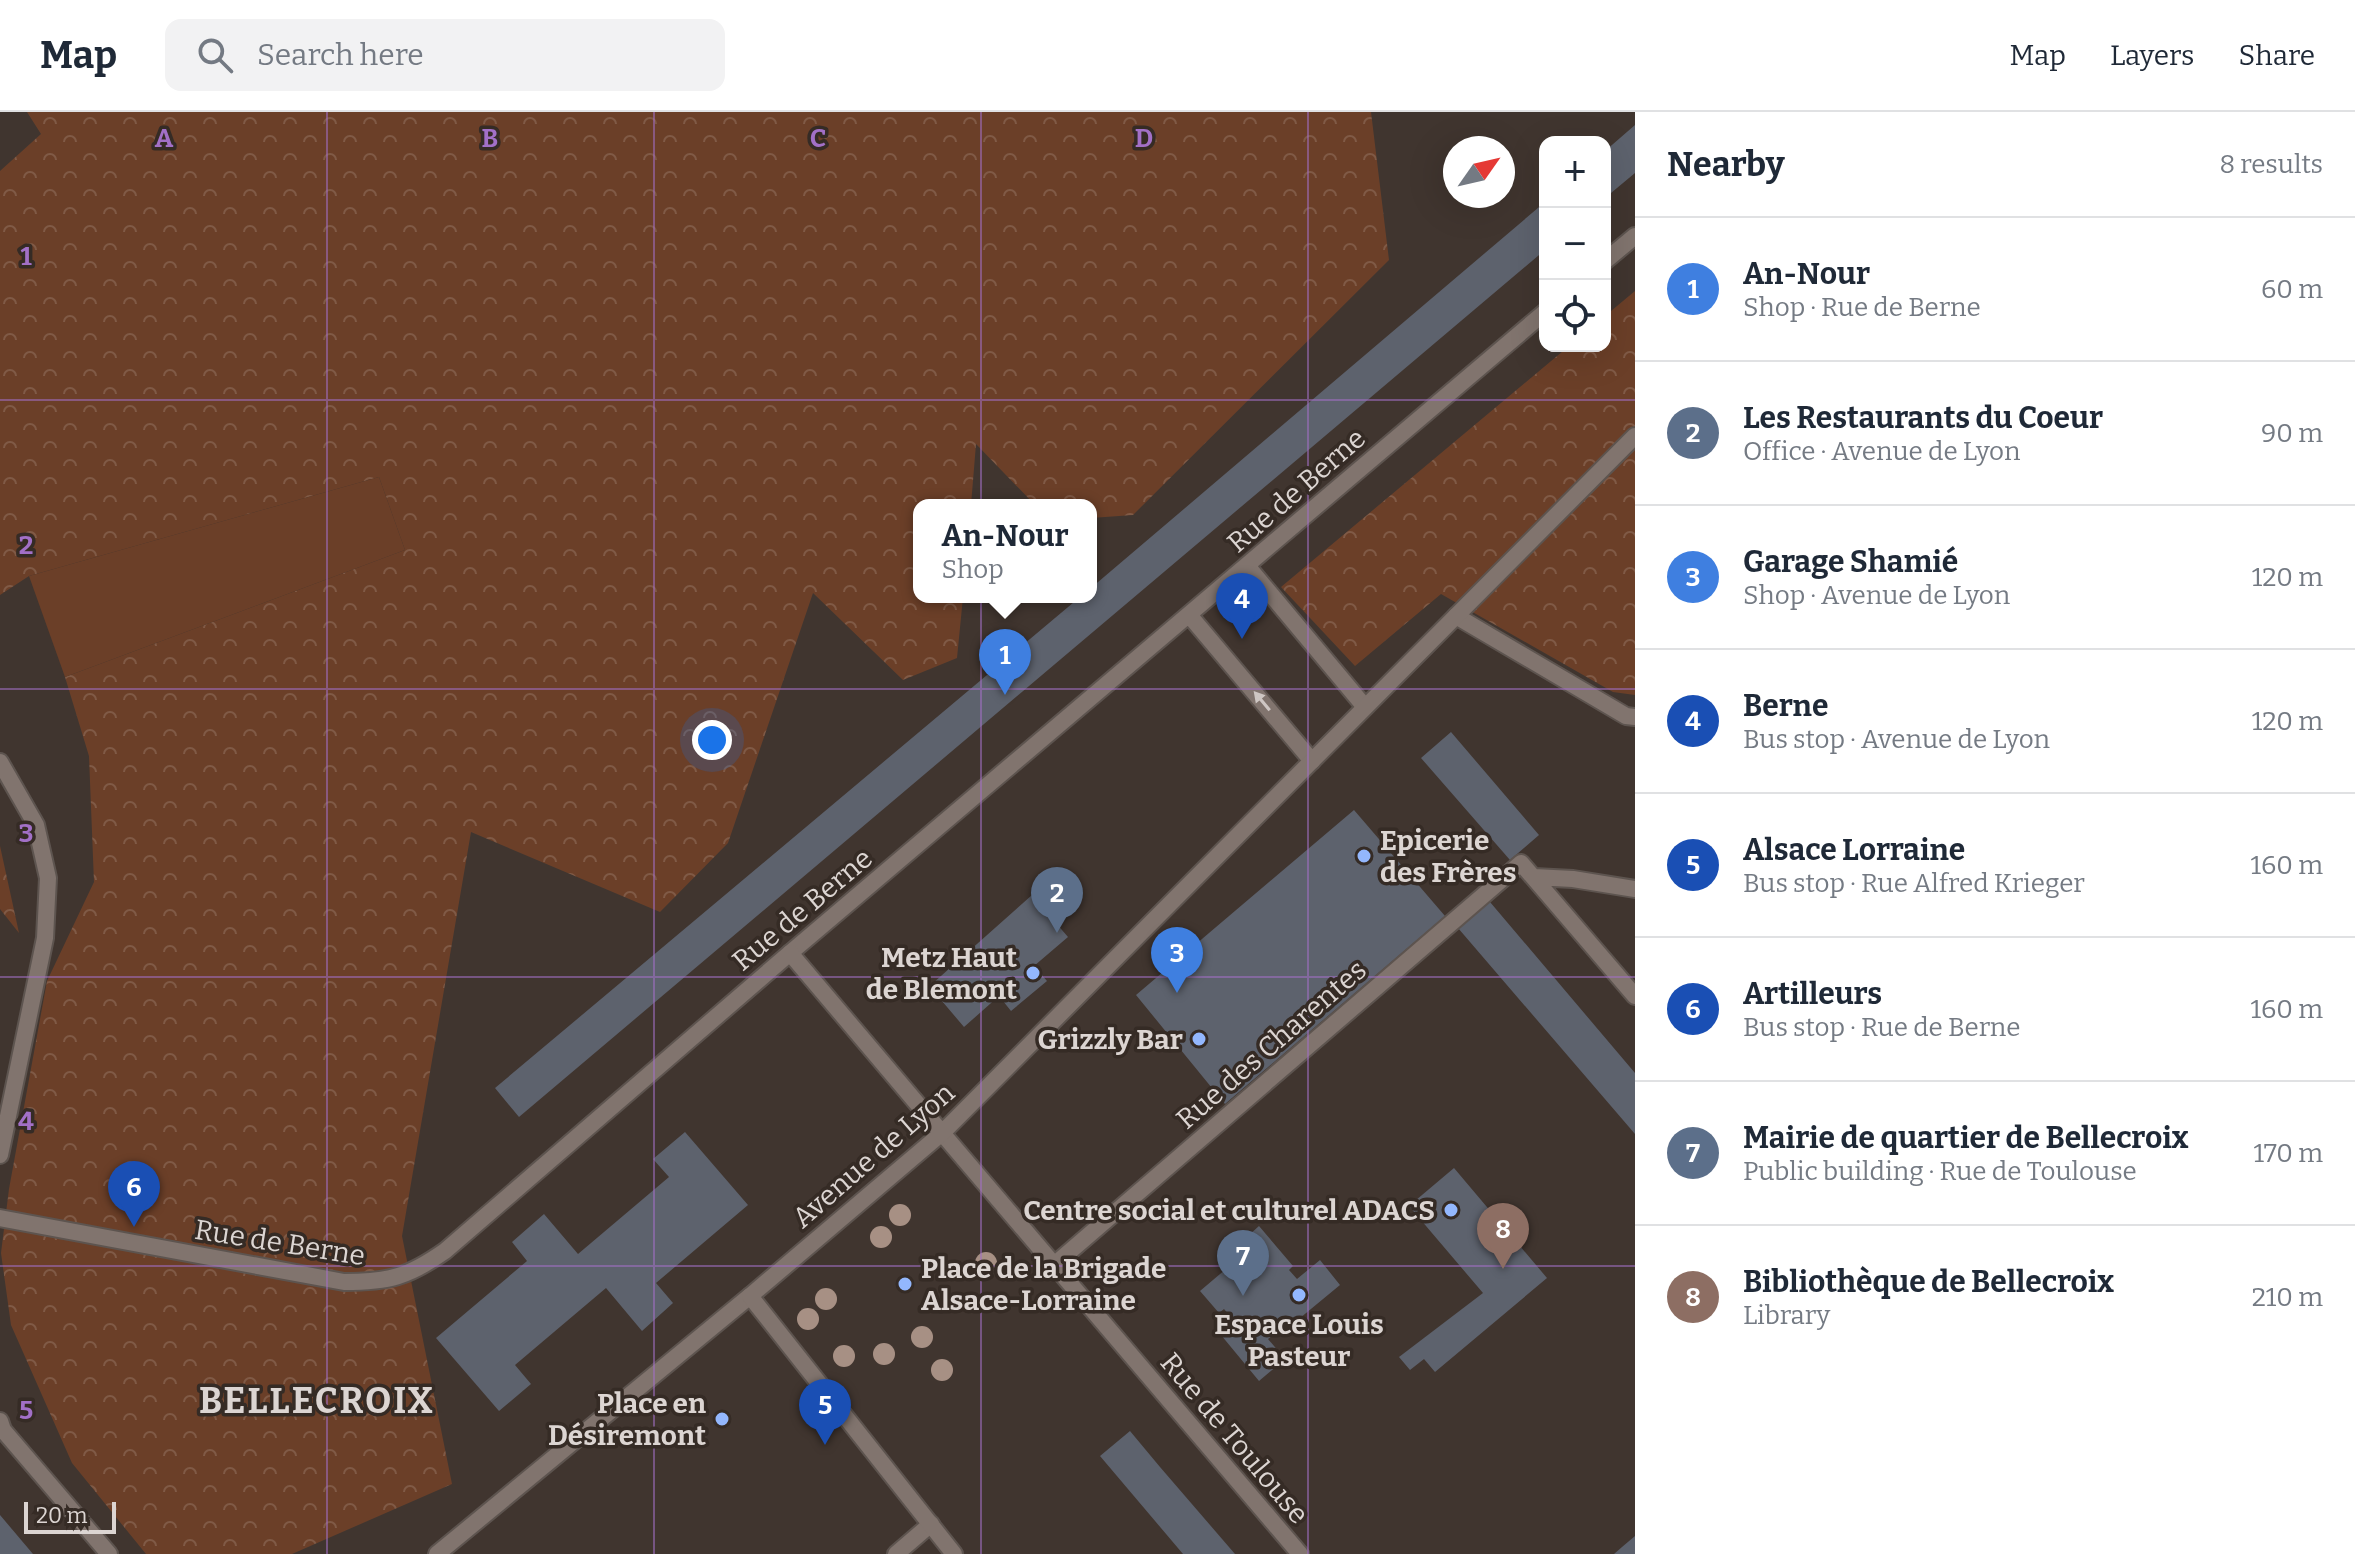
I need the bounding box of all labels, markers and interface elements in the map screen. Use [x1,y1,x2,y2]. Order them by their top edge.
search box [165,19,725,91]
text: Map [40,32,117,78]
icon: search [193,33,237,77]
text: Search here [257,37,424,73]
text: Map [2009,39,2066,72]
text: Layers [2110,39,2194,72]
text: Share [2238,39,2315,72]
text: A [155,123,174,154]
text: B [482,123,498,154]
text: C [810,123,826,154]
text: D [1135,123,1153,154]
north arrow [1443,136,1515,208]
map controls [1539,136,1611,352]
button: + [1539,136,1611,208]
text: Nearby [1667,144,1785,185]
text: 8 results [2219,149,2323,180]
button: − [1539,208,1611,280]
text: 1 [20,241,32,272]
text: An-Nour [1743,256,1870,292]
text: 1 [1687,274,1699,305]
text: 60 m [2261,274,2323,305]
button: locate [1539,280,1611,352]
text: Shop · Rue de Berne [1743,292,1981,323]
text: Les Restaurants du Coeur [1743,400,2103,436]
text: 2 [1686,418,1700,449]
text: 90 m [2261,418,2323,449]
street label: Rue de Berne [1221,422,1372,559]
text: Office · Avenue de Lyon [1743,436,2021,467]
popup [913,499,1097,603]
text: An-Nour [941,518,1069,554]
text: 2 [19,530,33,561]
text: Garage Shamié [1743,544,1958,580]
text: Shop [941,554,1004,585]
text: 3 [1686,562,1700,593]
text: 120 m [2252,562,2323,593]
pin: 4 [1216,573,1268,639]
text: Shop · Avenue de Lyon [1743,580,2010,611]
pin: 1 [979,629,1031,695]
text: Berne [1743,688,1828,724]
one-way arrow [1254,692,1271,712]
text: 4 [1685,706,1701,737]
text: 120 m [2252,706,2323,737]
your location [692,720,732,760]
text: Bus stop · Avenue de Lyon [1743,724,2050,755]
text: 3 [19,818,33,849]
place label: Epicerie des Frères [1380,824,1517,889]
text: Alsace Lorraine [1743,832,1965,868]
street label: Rue de Berne [726,842,879,977]
marker: Epicerie des Frères [1355,847,1373,865]
text: 5 [1686,850,1700,881]
text: 160 m [2251,850,2323,881]
pin: 2 [1031,867,1083,933]
text: Bus stop · Rue Alfred Krieger [1743,868,2085,899]
pin: 3 [1151,927,1203,993]
place label: Metz Haut de Blemont [866,941,1017,1006]
street label: Rue des Charentes [1170,953,1373,1136]
marker: Metz Haut de Blemont [1024,964,1042,982]
text: Artilleurs [1743,976,1882,1012]
text: 6 [1685,994,1701,1025]
text: 160 m [2251,994,2323,1025]
text: Bus stop · Rue de Berne [1743,1012,2020,1043]
place label: Grizzly Bar [1038,1023,1183,1056]
marker: Grizzly Bar [1190,1030,1208,1048]
street label: Avenue de Lyon [786,1076,961,1235]
text: 4 [18,1106,34,1137]
text: Mairie de quartier de Bellecroix [1743,1120,2189,1156]
text: 7 [1686,1138,1700,1169]
text: 170 m [2253,1138,2323,1169]
text: Public building · Rue de Toulouse [1743,1156,2137,1187]
pin: 6 [108,1161,160,1227]
place label: Centre social et culturel ADACS [1023,1194,1435,1227]
marker: Centre social et culturel ADACS [1442,1201,1460,1219]
pin: 8 [1477,1203,1529,1269]
street label: Rue de Berne [192,1213,367,1272]
pin: 7 [1217,1230,1269,1296]
place label: Place de la Brigade Alsace-Lorraine [921,1252,1166,1317]
text: Bibliothèque de Bellecroix [1743,1264,2114,1300]
marker: Place de la Brigade Alsace-Lorraine [896,1275,914,1293]
text: 8 [1685,1282,1701,1313]
text: 210 m [2252,1282,2323,1313]
marker: Espace Louis Pasteur [1290,1286,1308,1304]
text: Library [1743,1300,1830,1331]
place label: Espace Louis Pasteur [1214,1308,1384,1373]
street label: Rue de Toulouse [1154,1346,1316,1530]
district label: BELLECROIX [199,1379,435,1423]
pin: 5 [799,1379,851,1445]
place label: Place en Désiremont [548,1387,706,1452]
text: 5 [19,1395,33,1426]
marker: Place en Désiremont [713,1410,731,1428]
scale bar [24,1498,116,1534]
text: 20 m [36,1502,87,1529]

